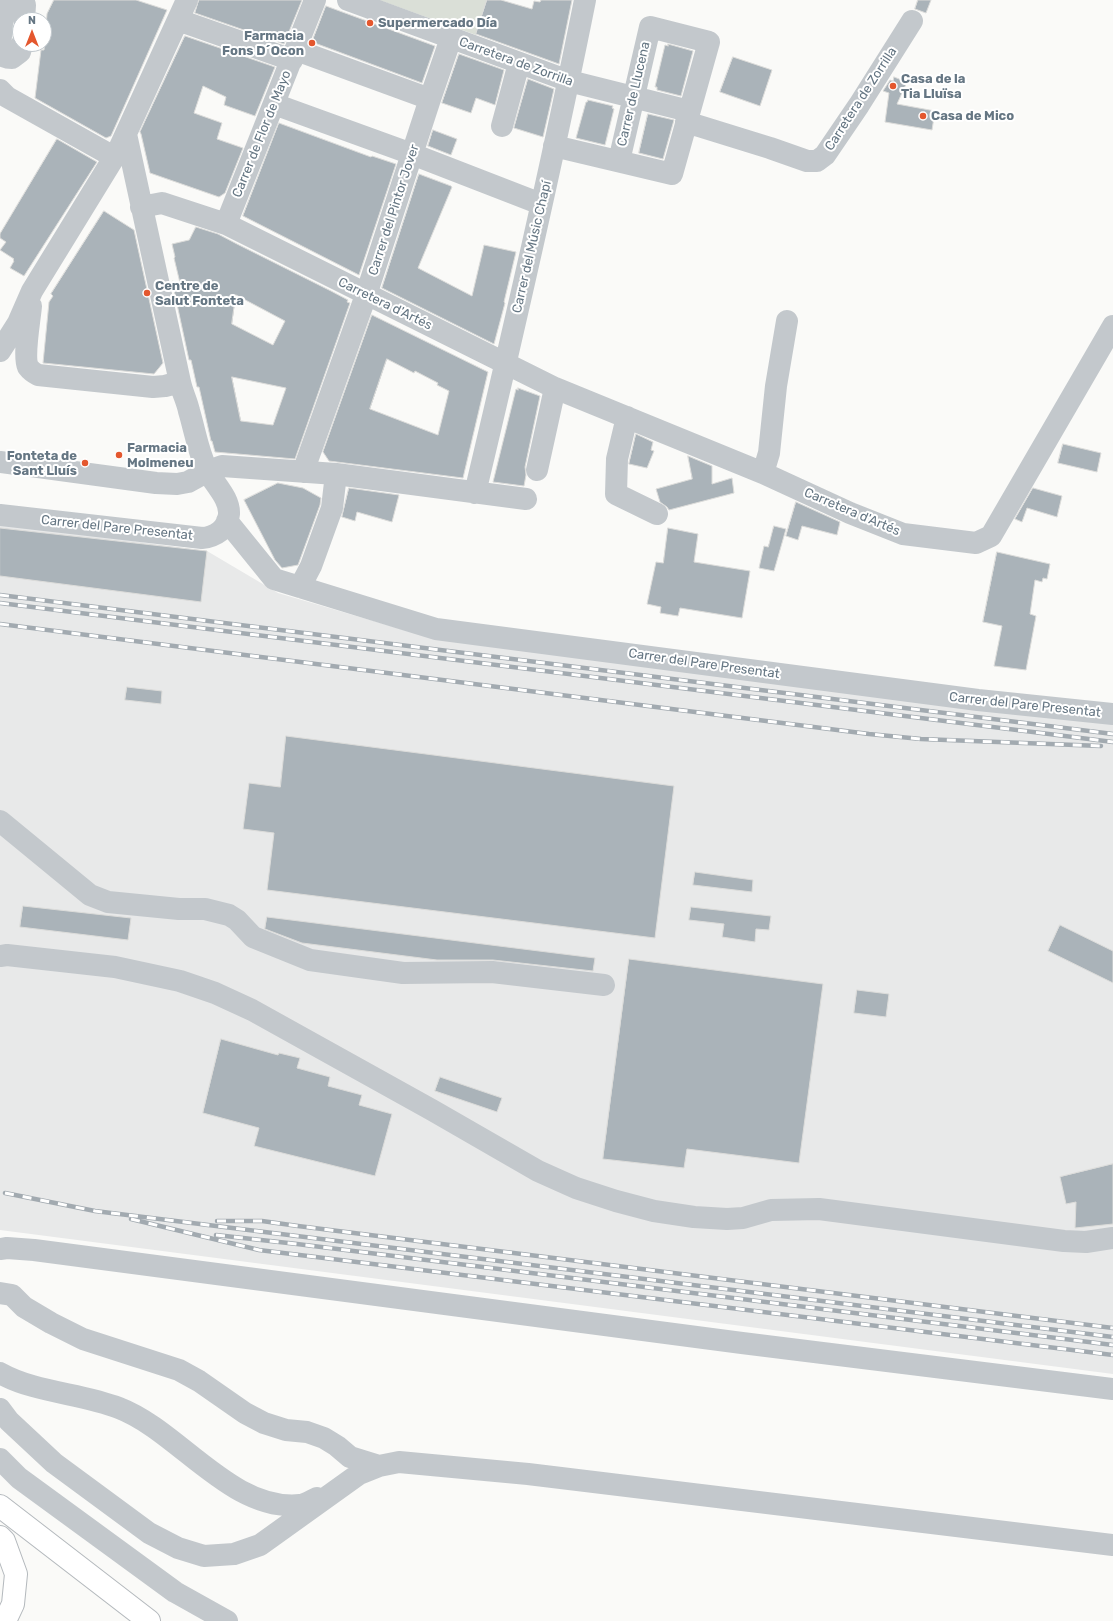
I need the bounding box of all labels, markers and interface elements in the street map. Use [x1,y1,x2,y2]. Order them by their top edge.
north arrow [12,12,52,52]
text: N [28,14,36,27]
place label: Supermercado Día [378,15,497,31]
marker: Supermercado Día [365,18,375,28]
place label: Farmacia Fons D´Ocon [222,28,304,59]
street label: Carretera de Zorrilla [457,34,575,90]
marker: Farmacia Fons D´Ocon [307,38,317,48]
street label: Carrer de Llucena [614,40,654,148]
street label: Carretera de Zorrilla [822,44,900,154]
street label: Carrer de Flor de Mayo [229,68,295,200]
place label: Casa de la Tia Lluïsa [901,71,966,102]
marker: Casa de la Tia Lluïsa [888,81,898,91]
place label: Casa de Mico [931,108,1014,124]
marker: Casa de Mico [918,111,928,121]
street label: Carrer del Pintor Jover [365,142,423,278]
street label: Carrer del Músic Chapí [509,179,555,315]
street label: Carretera d'Artés [335,274,435,334]
place label: Centre de Salut Fonteta [155,278,244,309]
marker: Centre de Salut Fonteta [142,288,152,298]
place label: Farmacia Molmeneu [127,440,193,471]
place label: Fonteta de Sant Lluís [7,448,77,479]
marker: Farmacia Molmeneu [114,450,124,460]
marker: Fonteta de Sant Lluís [80,458,90,468]
street label: Carretera d'Artés [802,485,902,539]
street label: Carrer del Pare Presentat [40,512,194,544]
street label: Carrer del Pare Presentat [627,646,781,682]
street label: Carrer del Pare Presentat [948,689,1102,721]

